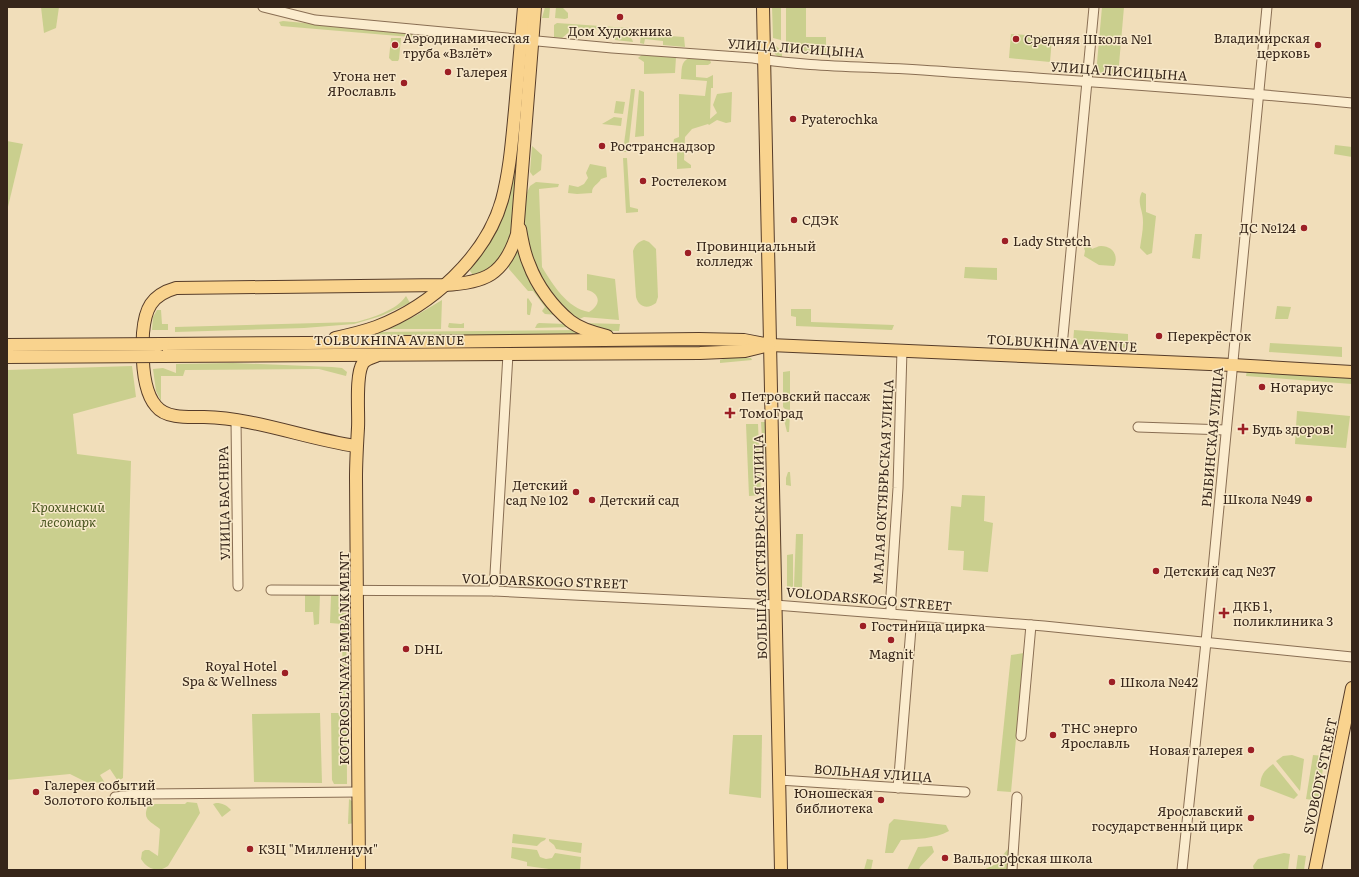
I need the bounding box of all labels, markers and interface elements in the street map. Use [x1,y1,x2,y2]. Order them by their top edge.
marker: Дом Художника [615,12,625,22]
place label: Дом Художника [568,21,672,40]
place label: Аэродинамическая труба «Взлёт» [403,28,530,62]
place label: Владимирская церковь [1214,28,1310,62]
place label: Средняя Школа №1 [1024,29,1152,48]
street label: УЛИЦА ЛИСИЦЫНА [727,33,866,62]
marker: Средняя Школа №1 [1011,34,1021,44]
marker: Аэродинамическая труба «Взлёт» [390,40,400,50]
marker: Владимирская церковь [1313,40,1323,50]
street label: УЛИЦА ЛИСИЦЫНА [1050,56,1189,85]
place label: Галерея [456,62,508,81]
place label: Угона нет ЯРославль [328,66,396,100]
marker: Галерея [443,67,453,77]
marker: Угона нет ЯРославль [399,78,409,88]
place label: Pyaterochka [801,109,878,128]
marker: Pyaterochka [788,114,798,124]
place label: Ространснадзор [610,136,715,155]
marker: Ространснадзор [597,141,607,151]
place label: Ростелеком [651,171,727,190]
marker: Ростелеком [638,176,648,186]
place label: СДЭК [802,210,839,229]
marker: СДЭК [789,215,799,225]
place label: ДС №124 [1240,218,1296,237]
marker: ДС №124 [1299,223,1309,233]
place label: Lady Stretch [1013,231,1092,250]
place label: Провинциальный колледж [696,236,816,270]
marker: Lady Stretch [1000,236,1010,246]
marker: Провинциальный колледж [683,248,693,258]
place label: Перекрёсток [1167,326,1252,345]
street label: TOLBUKHINA AVENUE [986,329,1138,356]
street label: TOLBUKHINA AVENUE [314,330,464,349]
marker: Перекрёсток [1154,331,1164,341]
street label: РЫБИНСКАЯ УЛИЦА [1196,366,1227,508]
place label: Нотариус [1270,377,1334,396]
street label: МАЛАЯ ОКТЯБРЬСКАЯ УЛИЦА [868,378,897,585]
marker: Нотариус [1257,382,1267,392]
place label: Петровский пассаж [741,386,870,405]
marker: Петровский пассаж [728,391,738,401]
place label: ТомоГрад [739,403,803,422]
marker: ТомоГрад [724,407,736,419]
place label: Будь здоров! [1252,419,1334,438]
marker: Будь здоров! [1237,423,1249,435]
street label: БОЛЬШАЯ ОКТЯБРЬСКАЯ УЛИЦА [748,434,771,660]
street label: УЛИЦА БАСНЕРА [213,445,234,561]
place label: Детский сад № 102 [506,475,568,509]
marker: Детский сад № 102 [571,487,581,497]
place label: Школа №49 [1223,489,1301,508]
place label: Детский сад [600,490,680,509]
marker: Школа №49 [1304,494,1314,504]
marker: Детский сад [587,495,597,505]
park label: Крохинский лесопарк [31,497,105,531]
street label: KOTOROSL'NAYA EMBANKMENT [334,551,353,765]
place label: Детский сад №37 [1164,561,1276,580]
marker: Детский сад №37 [1151,566,1161,576]
street label: VOLODARSKOGO STREET [461,568,629,593]
street label: VOLODARSKOGO STREET [785,582,953,615]
place label: ДКБ 1, поликлиника 3 [1233,596,1333,630]
marker: ДКБ 1, поликлиника 3 [1218,607,1230,619]
place label: Гостиница цирка [871,616,985,635]
marker: Гостиница цирка [858,621,868,631]
marker: Magnit [886,635,896,645]
place label: DHL [414,639,443,658]
marker: DHL [401,644,411,654]
place label: Magnit [869,644,914,663]
place label: Royal Hotel Spa & Wеllness [182,656,278,690]
marker: Royal Hotel Spa & Wеllness [280,668,290,678]
place label: Школа №42 [1120,672,1198,691]
marker: Школа №42 [1107,677,1117,687]
street label: SVOBODY STREET [1298,715,1341,836]
place label: ТНС энерго Ярославль [1061,718,1138,752]
marker: ТНС энерго Ярославль [1048,730,1058,740]
place label: Новая галерея [1149,740,1243,759]
marker: Новая галерея [1246,745,1256,755]
street label: ВОЛЬНАЯ УЛИЦА [813,759,933,786]
place label: Галерея событий Золотого кольца [44,775,156,809]
place label: Юношеская библиотека [794,783,873,817]
marker: Галерея событий Золотого кольца [31,787,41,797]
marker: Юношеская библиотека [876,795,886,805]
place label: Ярославский государственный цирк [1091,801,1243,835]
marker: Ярославский государственный цирк [1246,813,1256,823]
place label: КЗЦ "Миллениум" [258,839,378,858]
marker: КЗЦ "Миллениум" [245,844,255,854]
place label: Вальдорфская школа [953,848,1092,867]
marker: Вальдорфская школа [940,853,950,863]

